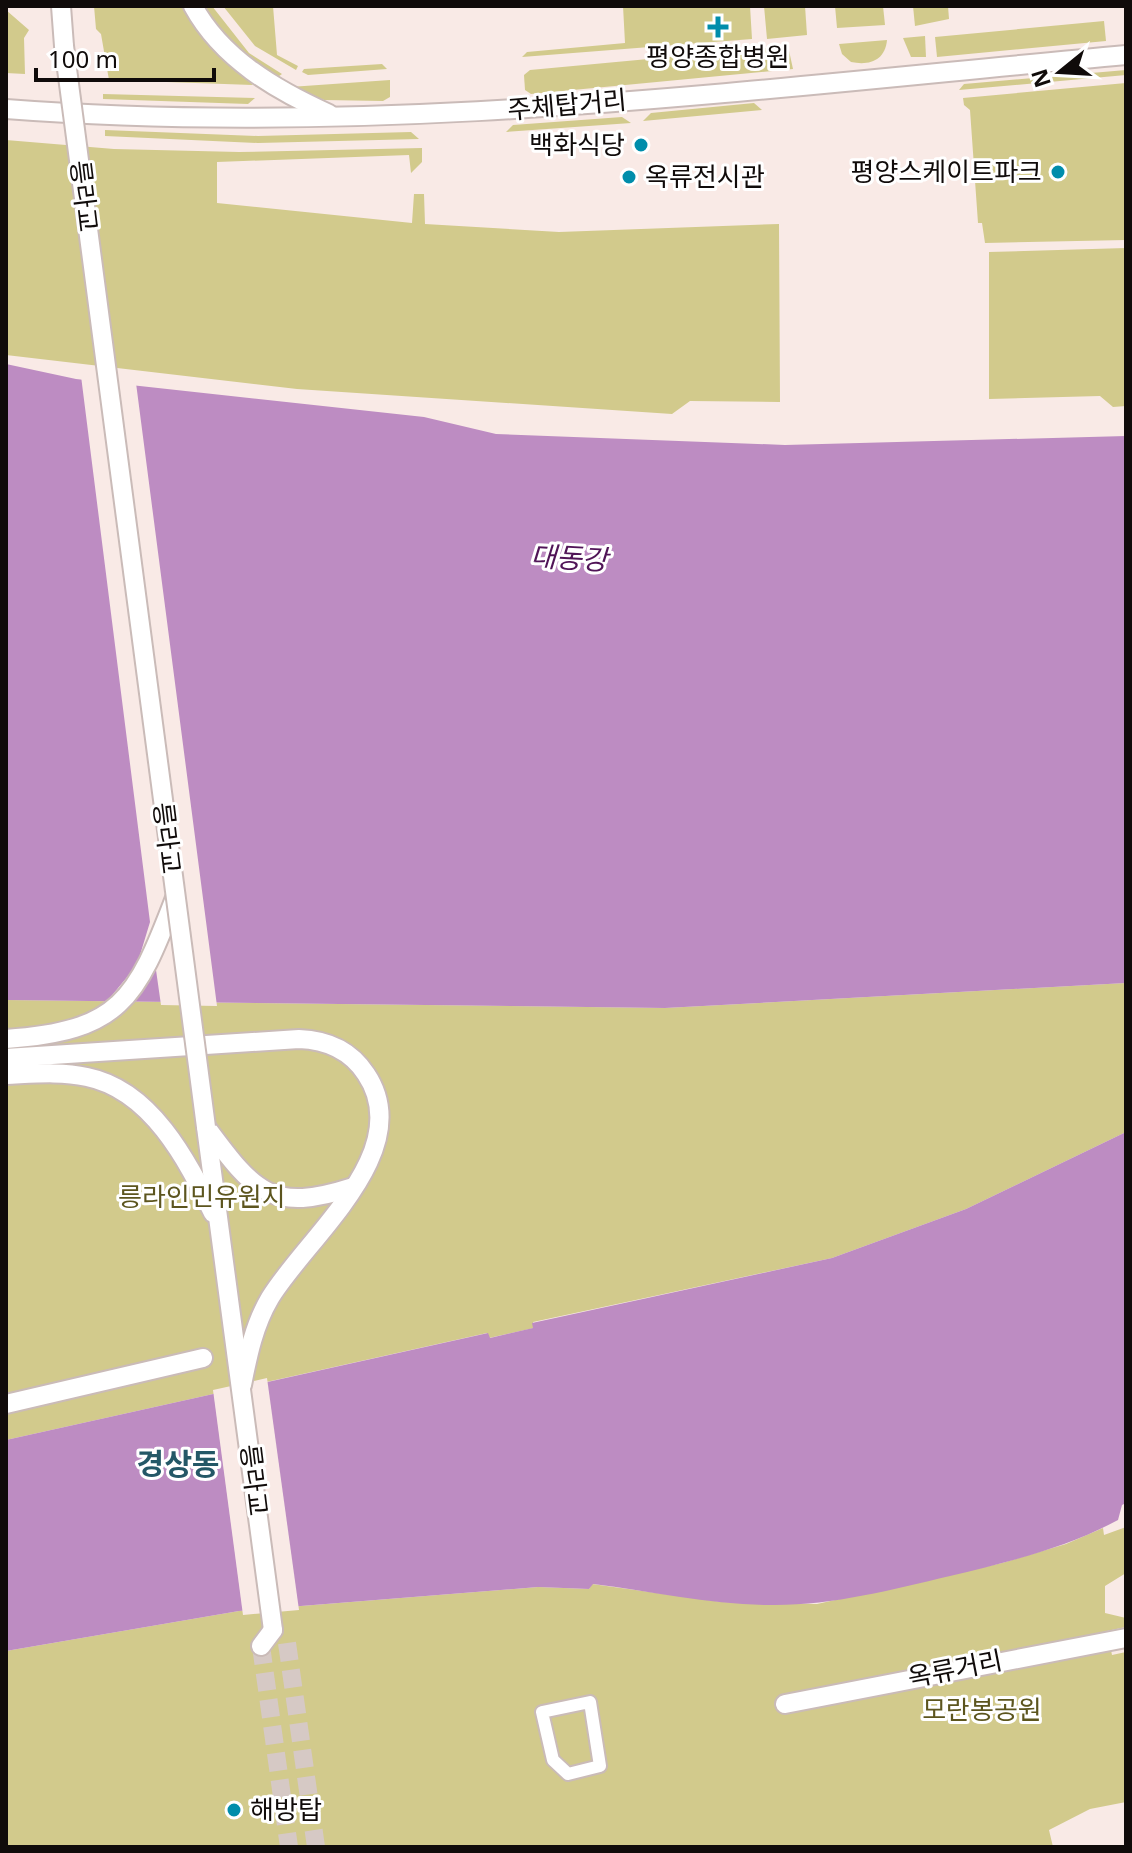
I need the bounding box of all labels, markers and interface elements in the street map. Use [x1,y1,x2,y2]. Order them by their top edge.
marker: 평양종합병원 [707,16,729,38]
scale bar [36,32,214,82]
north arrow [1020,32,1100,112]
place label: 평양종합병원 [646,38,790,74]
text: 100 m [48,42,118,75]
text: N [1023,65,1057,92]
street label: 주체탑거리 [506,81,628,127]
place label: 백화식당 [529,126,625,162]
marker: 백화식당 [632,136,650,154]
place label: 평양스케이트파크 [851,153,1042,189]
street label: 릉라교 [63,158,107,234]
place label: 옥류전시관 [645,158,765,194]
marker: 평양스케이트파크 [1049,163,1067,181]
marker: 옥류전시관 [620,168,638,186]
water label: 대동강 [529,536,612,578]
street label: 릉라교 [146,800,190,876]
park label: 릉라인민유원지 [118,1178,286,1214]
street label: 릉라교 [233,1442,277,1518]
district label: 경상동 [137,1443,219,1484]
street label: 옥류거리 [904,1641,1005,1695]
park label: 모란봉공원 [922,1691,1042,1727]
place label: 해방탑 [250,1791,322,1827]
marker: 해방탑 [225,1801,243,1819]

